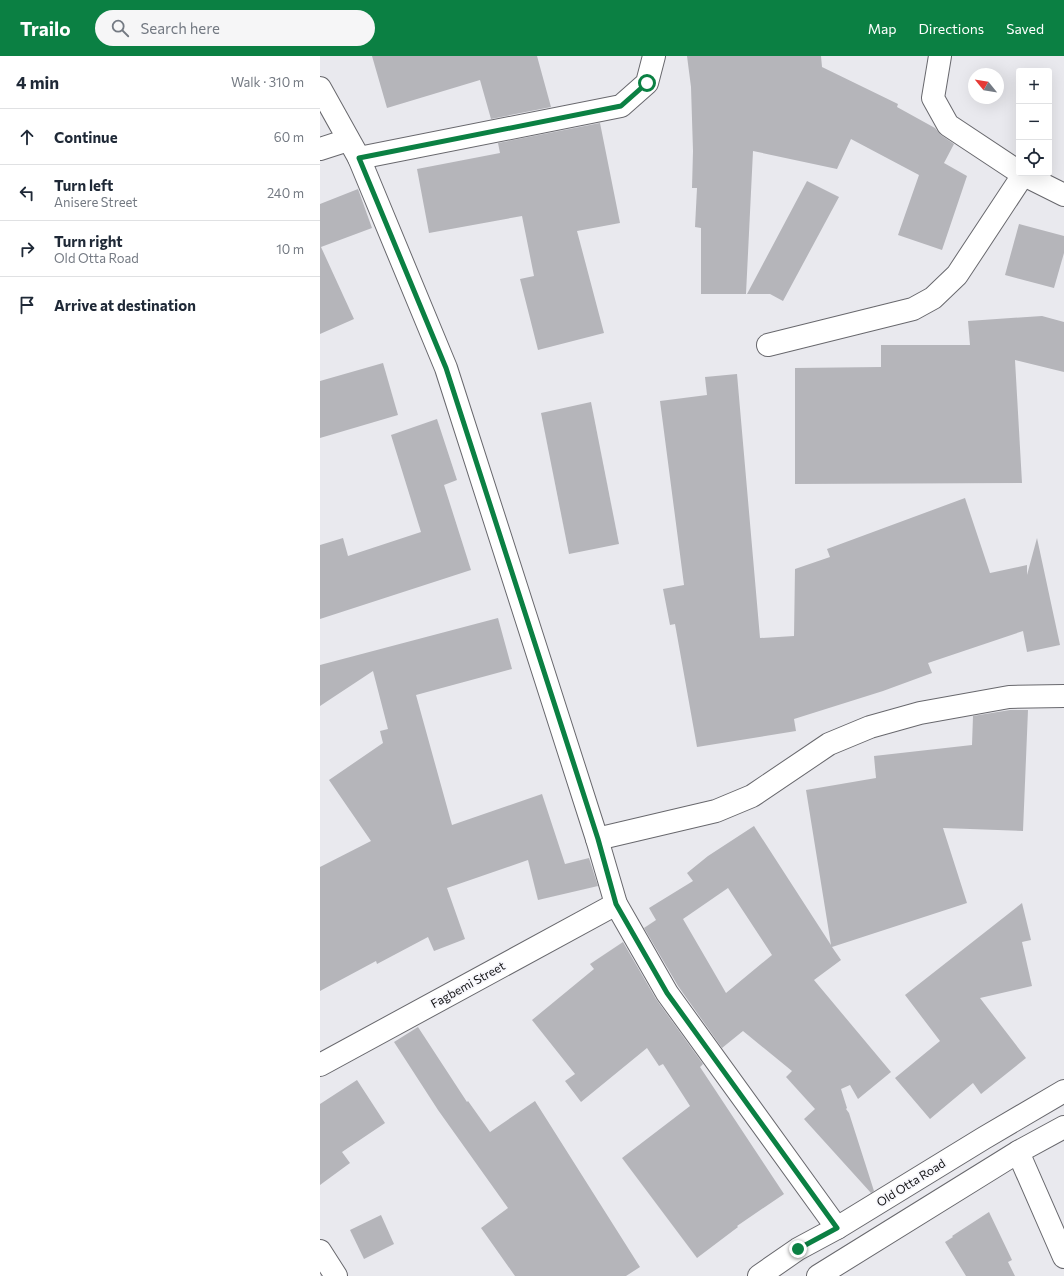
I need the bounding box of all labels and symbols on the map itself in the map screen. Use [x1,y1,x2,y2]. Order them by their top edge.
north arrow [968,68,1004,104]
route start [638,74,656,92]
street label: Fagbemi Street [428,958,507,1010]
street label: Old Otta Road [874,1155,947,1209]
route end [789,1240,807,1258]

